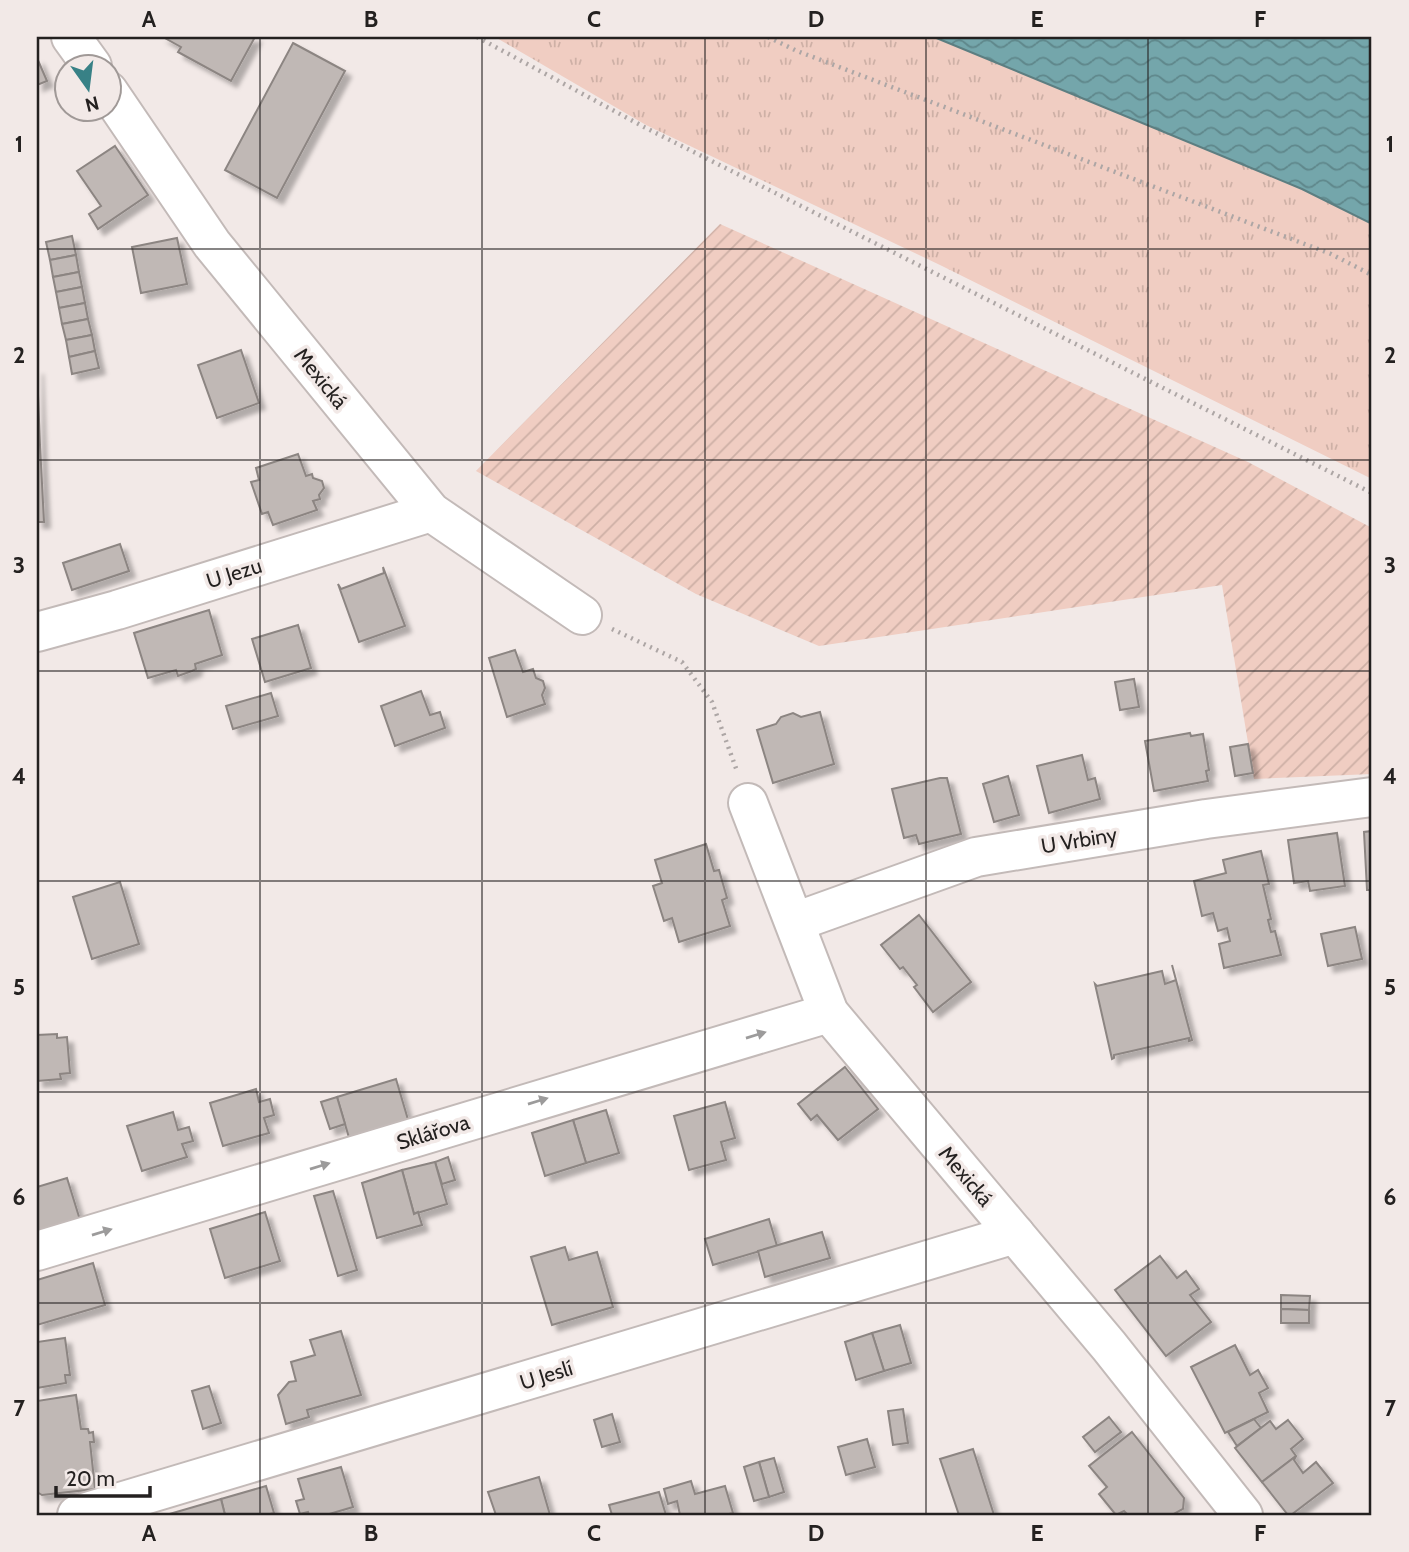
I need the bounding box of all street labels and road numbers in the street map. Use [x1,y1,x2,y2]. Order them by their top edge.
street label: Mexická [289,343,353,413]
street label: U Jezu [203,553,265,593]
street label: U Vrbiny [1039,822,1119,858]
street label: Sklářova [394,1109,472,1155]
street label: Mexická [934,1141,998,1211]
street label: U Jeslí [517,1355,576,1395]

